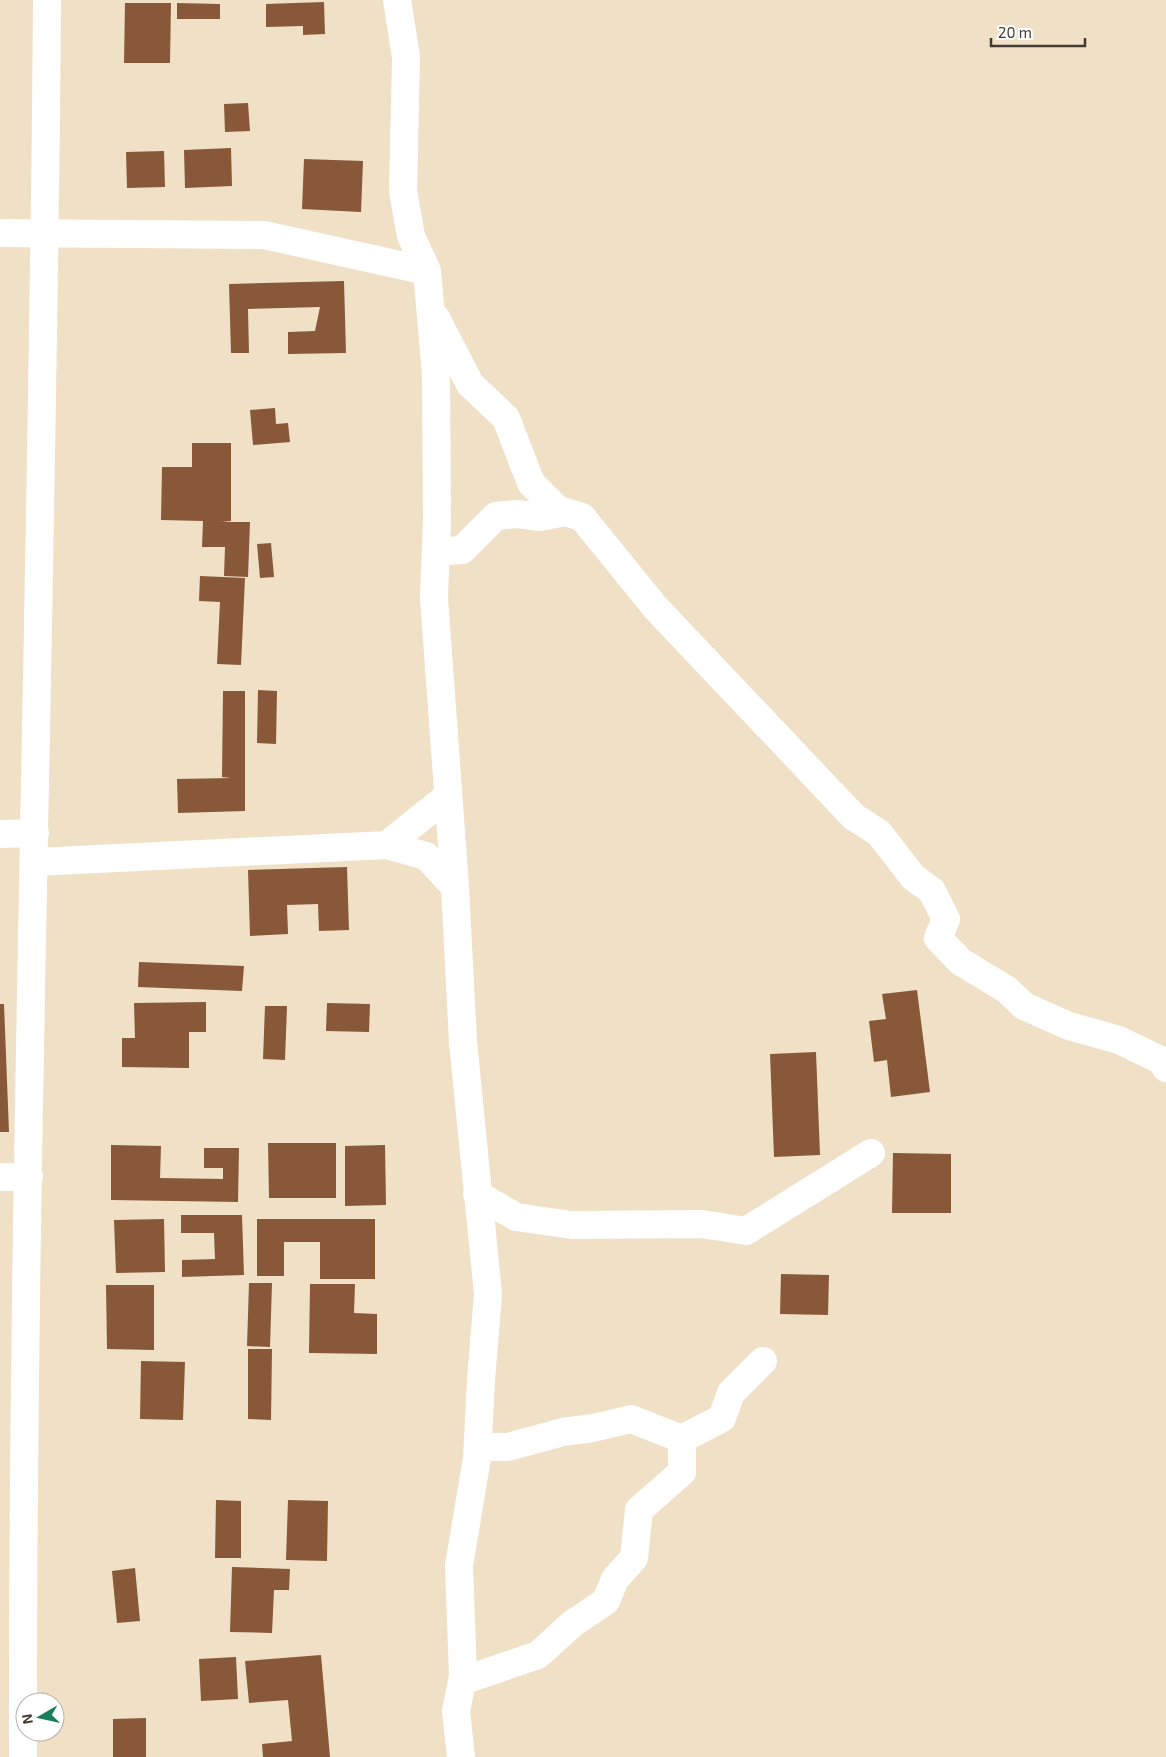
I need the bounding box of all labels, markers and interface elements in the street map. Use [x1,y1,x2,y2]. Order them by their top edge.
scale bar [991,15,1085,47]
text: 20 m [998,23,1032,41]
north arrow [15,1692,65,1742]
text: N [17,1713,36,1725]

